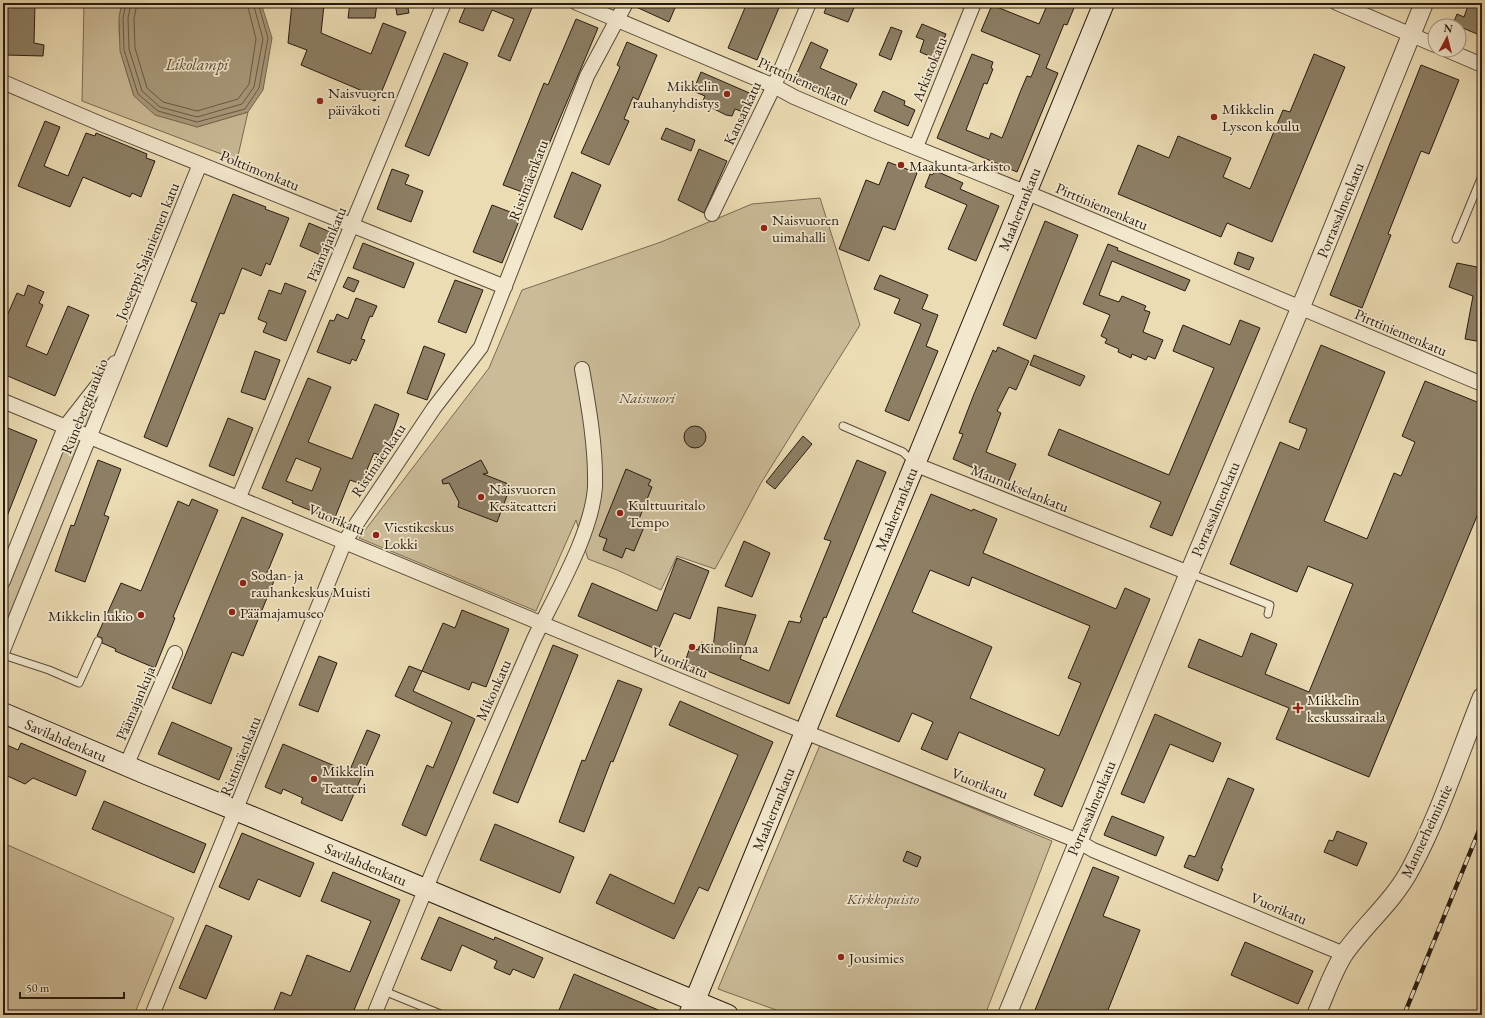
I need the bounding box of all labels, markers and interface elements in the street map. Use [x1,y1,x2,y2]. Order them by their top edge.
north arrow [1427,18,1467,58]
text: N [1443,21,1454,36]
street label: Arkistokatu [907,34,951,105]
street label: Pirttiniemenkatu [755,52,853,110]
water label: Likolampi [164,54,230,75]
place label: Mikkelin rauhanyhdistys [633,76,719,112]
street label: Kansankatu [719,78,765,148]
place label: Naisvuoren päiväkoti [328,83,395,119]
marker: Mikkelin rauhanyhdistys [722,89,732,99]
marker: Naisvuoren päiväkoti [315,96,325,106]
place label: Mikkelin Lyseon koulu [1222,99,1299,135]
marker: Mikkelin Lyseon koulu [1209,112,1219,122]
street label: Ristimäenkatu [504,137,552,223]
street label: Polttimonkatu [217,145,303,195]
place label: Maakunta-arkisto [909,156,1011,175]
street label: Porrassalmenkatu [1312,159,1368,261]
marker: Maakunta-arkisto [896,160,906,170]
street label: Maaherrankatu [994,164,1044,254]
street label: Pirttiniemenkatu [1053,178,1151,234]
street label: Jooseppi Sajaniemen katu [110,179,183,324]
street label: Päämajankatu [302,203,350,285]
place label: Naisvuoren uimahalli [772,210,839,246]
marker: Naisvuoren uimahalli [759,223,769,233]
street label: Pirttiniemenkatu [1352,304,1450,360]
street label: Runeberginaukio [56,356,112,456]
park label: Naisvuori [618,388,676,407]
street label: Ristimäenkatu [346,420,410,500]
street label: Porrassalmenkatu [1186,459,1244,559]
street label: Maunukselankatu [968,460,1072,516]
street label: Maaherrankatu [871,464,921,554]
place label: Naisvuoren Kesäteatteri [489,479,557,515]
marker: Naisvuoren Kesäteatteri [476,492,486,502]
place label: Kulttuuritalo Tempo [628,495,705,531]
street label: Vuorikatu [306,499,368,539]
marker: Kulttuuritalo Tempo [615,508,625,518]
place label: Viestikeskus Lokki [384,517,454,553]
marker: Viestikeskus Lokki [371,530,381,540]
place label: Sodan- ja rauhankeskus Muisti [251,565,371,601]
marker: Sodan- ja rauhankeskus Muisti [238,578,248,588]
place label: Päämajamuseo [240,603,324,622]
place label: Mikkelin lukio [48,606,133,625]
marker: Päämajamuseo [227,607,237,617]
marker: Mikkelin lukio [136,610,146,620]
place label: Kinolinna [700,638,758,657]
street label: Vuorikatu [649,642,711,682]
marker: Kinolinna [687,642,697,652]
street label: Mikonkatu [471,656,515,724]
street label: Päämajankuja [111,663,159,743]
place label: Mikkelin keskussairaala [1307,690,1386,726]
marker: Mikkelin keskussairaala [1292,702,1304,714]
street label: Ristimäenkatu [215,713,265,799]
street label: Savilahdenkatu [22,714,110,766]
street label: Porrassalmenkatu [1062,758,1120,858]
place label: Mikkelin Teatteri [322,761,374,797]
street label: Vuorikatu [949,763,1011,803]
street label: Maaherrankatu [748,764,798,854]
marker: Mikkelin Teatteri [309,774,319,784]
street label: Mannerheimintie [1396,781,1456,881]
street label: Savilahdenkatu [322,838,410,890]
street label: Vuorikatu [1248,888,1310,928]
park label: Kirkkopuisto [846,889,920,908]
place label: Jousimies [847,948,904,967]
marker: Jousimies [836,952,846,962]
scale bar [20,974,124,1000]
text: 50 m [26,980,50,996]

